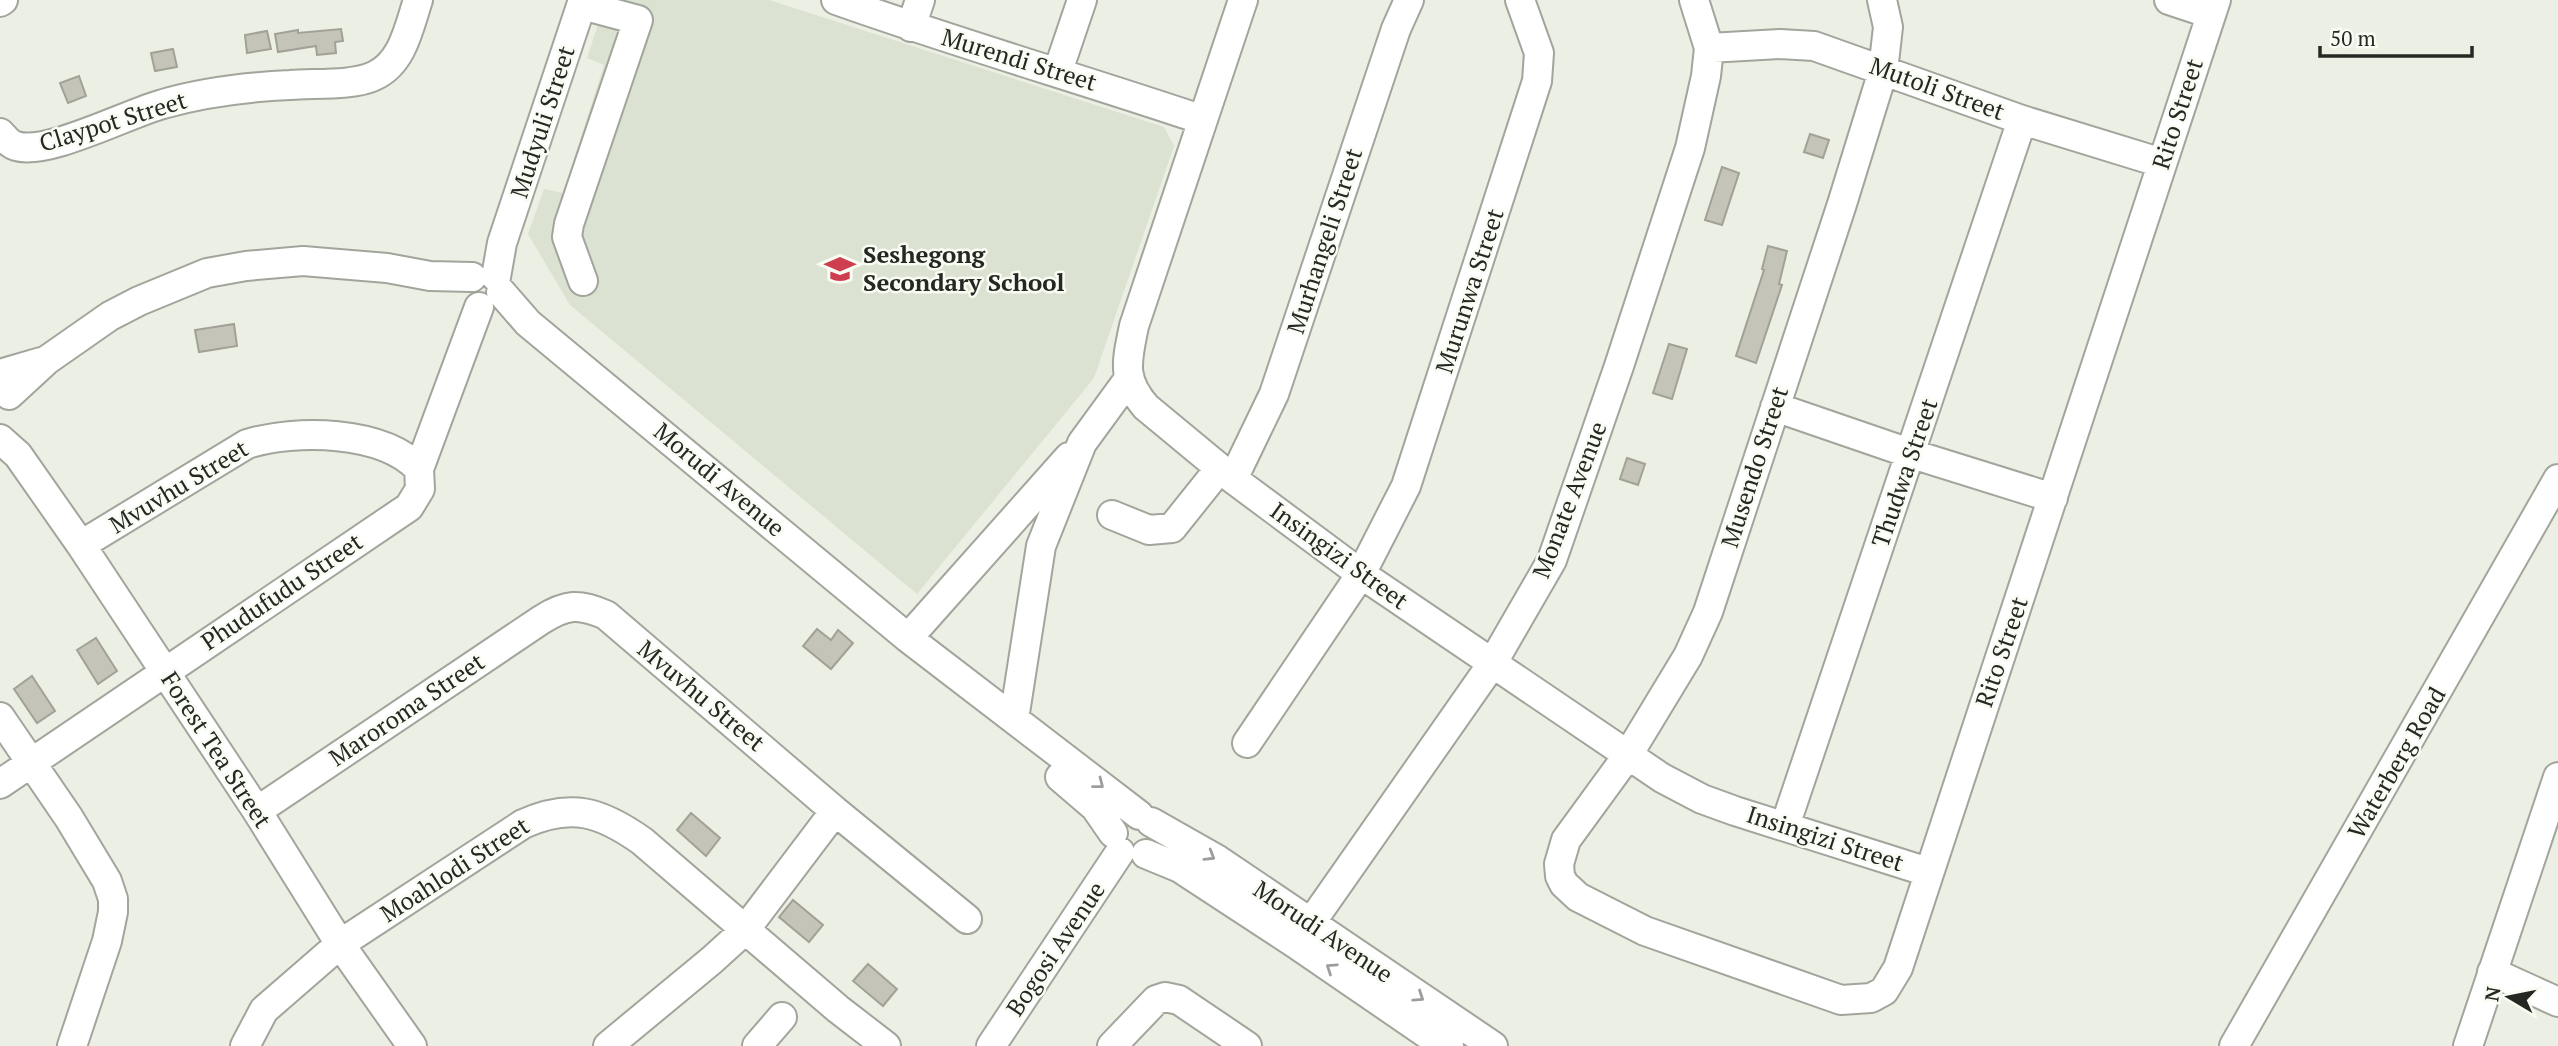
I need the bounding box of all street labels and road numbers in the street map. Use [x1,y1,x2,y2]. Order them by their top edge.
street label: Murendi Street [938,20,1101,98]
street label: Mudyuli Street [502,41,582,202]
street label: Mutoli Street [1866,49,2009,127]
street label: Rito Street [2144,54,2210,173]
street label: Claypot Street [35,83,190,159]
street label: Murhangeli Street [1279,144,1369,338]
street label: Murunwa Street [1427,204,1511,377]
street label: Musendo Street [1713,382,1795,551]
street label: Thudwa Street [1864,394,1945,551]
street label: Morudi Avenue [647,415,792,543]
street label: Monate Avenue [1524,417,1614,583]
street label: Mvuvhu Street [103,432,254,540]
street label: Insingizi Street [1264,494,1415,616]
street label: Phudufudu Street [194,525,368,657]
street label: Rito Street [1967,592,2035,711]
street label: Mvuvhu Street [631,633,772,758]
street label: Maroroma Street [323,645,490,773]
street label: Forest Tea Street [154,665,279,834]
street label: Waterberg Road [2340,681,2452,844]
street label: Insingizi Street [1743,798,1908,879]
street label: Moahlodi Street [374,809,535,929]
street label: Morudi Avenue [1248,873,1399,990]
street label: Bogosi Avenue [998,875,1112,1022]

